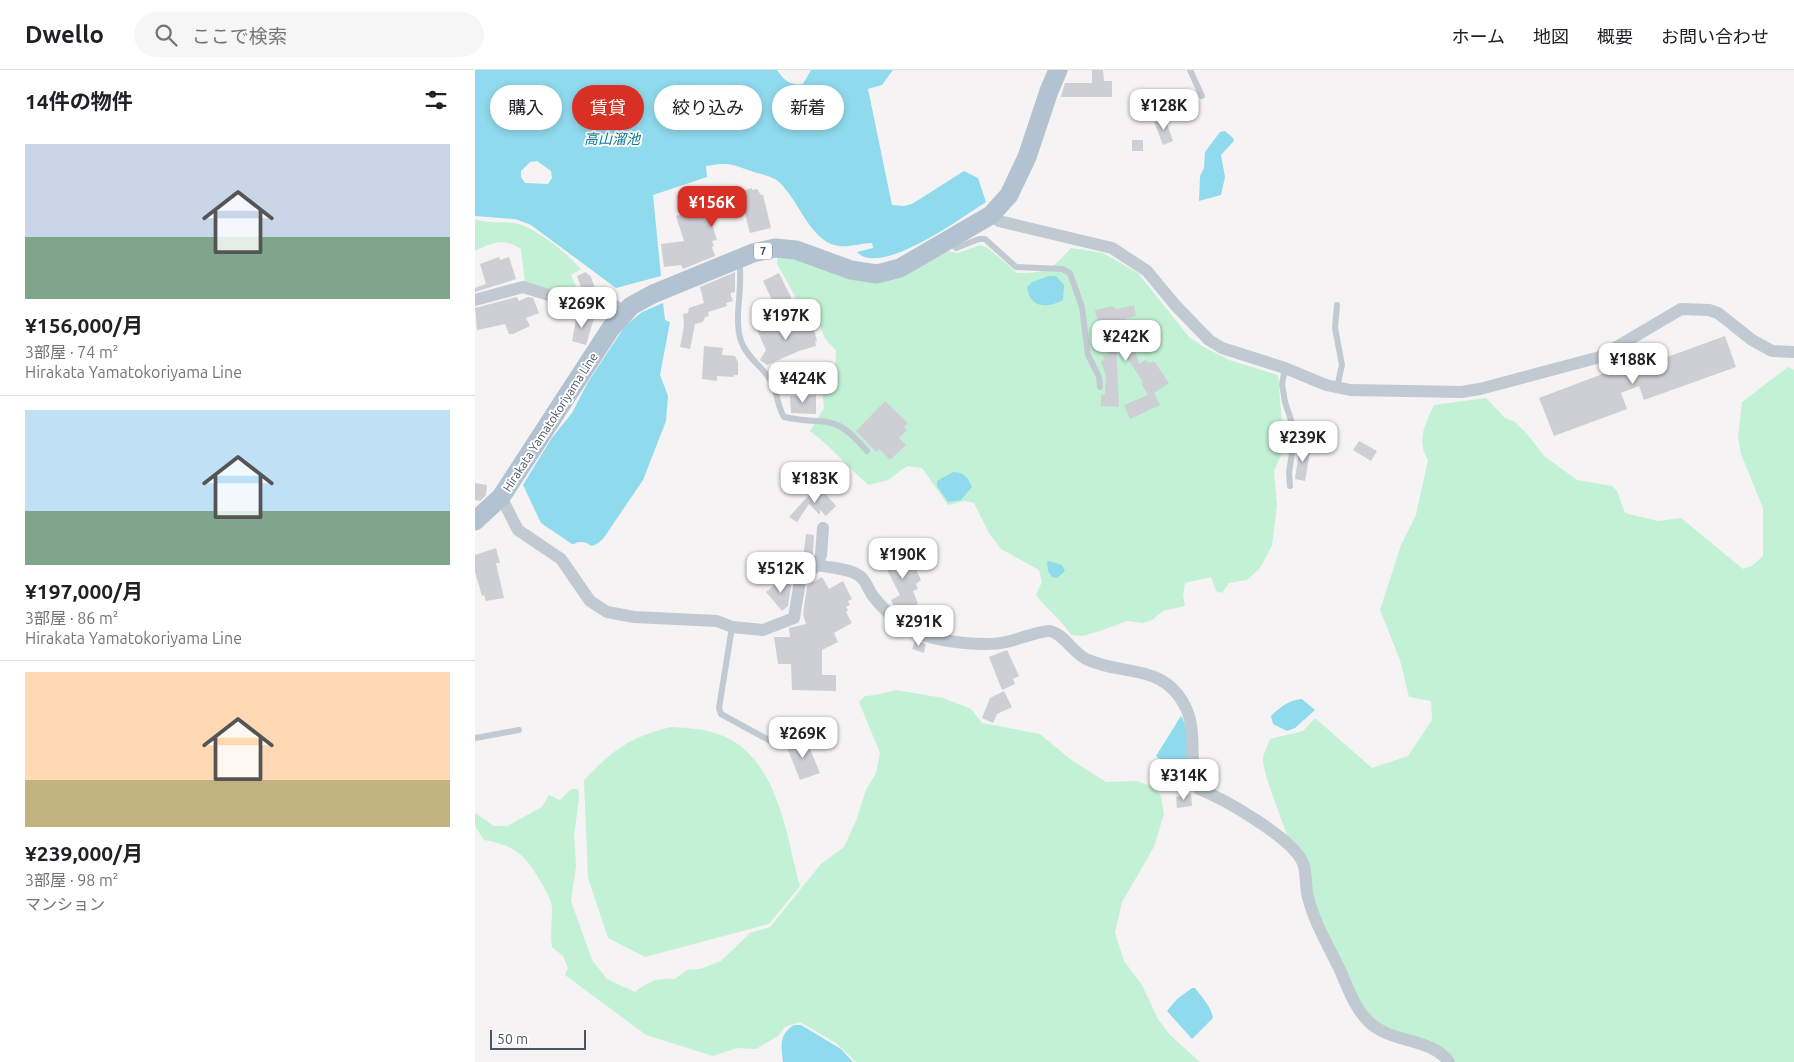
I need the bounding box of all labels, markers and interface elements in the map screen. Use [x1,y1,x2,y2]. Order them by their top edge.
search box [134,12,484,57]
text: Dwello [25,21,104,48]
icon: search [152,21,180,49]
text: ここで検索 [192,25,287,47]
text: ホーム [1452,26,1505,46]
text: 地図 [1533,26,1569,46]
text: 概要 [1597,26,1633,46]
text: お問い合わせ [1661,26,1769,46]
chip: 購入 [490,85,562,130]
chip: 賃貸 [572,85,644,130]
chip: 絞り込み [654,85,762,130]
chip: 新着 [772,85,844,130]
icon: filters [422,86,450,114]
pin: ¥128K [1129,88,1199,131]
text: 14件の物件 [25,89,133,113]
text: ¥128K [1141,96,1187,114]
water label: 高山溜池 [584,131,642,147]
icon: home [193,177,283,267]
pin: ¥156K [677,186,747,228]
text: ¥156K [689,193,735,211]
road number: 7 [754,242,772,260]
pin: ¥269K [547,286,617,329]
text: ¥269K [559,294,605,312]
pin: ¥197K [751,298,821,341]
text: ¥197K [763,306,809,324]
text: ¥156,000/月 [25,313,143,337]
pin: ¥242K [1091,320,1161,362]
text: ¥242K [1103,327,1149,345]
pin: ¥188K [1598,342,1668,385]
text: 3部屋 · 74 m² [25,343,119,361]
street label: Hirakata Yamatokoriyama Line [500,350,600,494]
text: ¥188K [1610,350,1656,368]
pin: ¥424K [768,362,838,404]
text: Hirakata Yamatokoriyama Line [25,363,242,381]
text: ¥424K [780,369,826,387]
pin: ¥239K [1268,420,1338,463]
text: ¥239K [1280,428,1326,446]
icon: home [193,442,283,532]
pin: ¥183K [780,462,850,504]
text: ¥183K [792,469,838,487]
pin: ¥190K [868,538,938,580]
text: ¥190K [880,545,926,563]
pin: ¥512K [746,552,816,594]
text: ¥512K [758,559,804,577]
text: ¥197,000/月 [25,579,143,603]
pin: ¥291K [884,604,954,647]
text: 3部屋 · 86 m² [25,609,119,627]
text: ¥291K [896,612,942,630]
text: Hirakata Yamatokoriyama Line [25,629,242,647]
icon: home [193,704,283,794]
pin: ¥269K [768,716,838,759]
text: ¥269K [780,724,826,742]
pin: ¥314K [1149,758,1219,801]
text: ¥314K [1161,766,1207,784]
text: ¥239,000/月 [25,841,143,865]
text: 3部屋 · 98 m² [25,871,119,889]
text: マンション [25,895,105,913]
scale bar [490,1027,586,1050]
text: 50 m [497,1031,528,1047]

